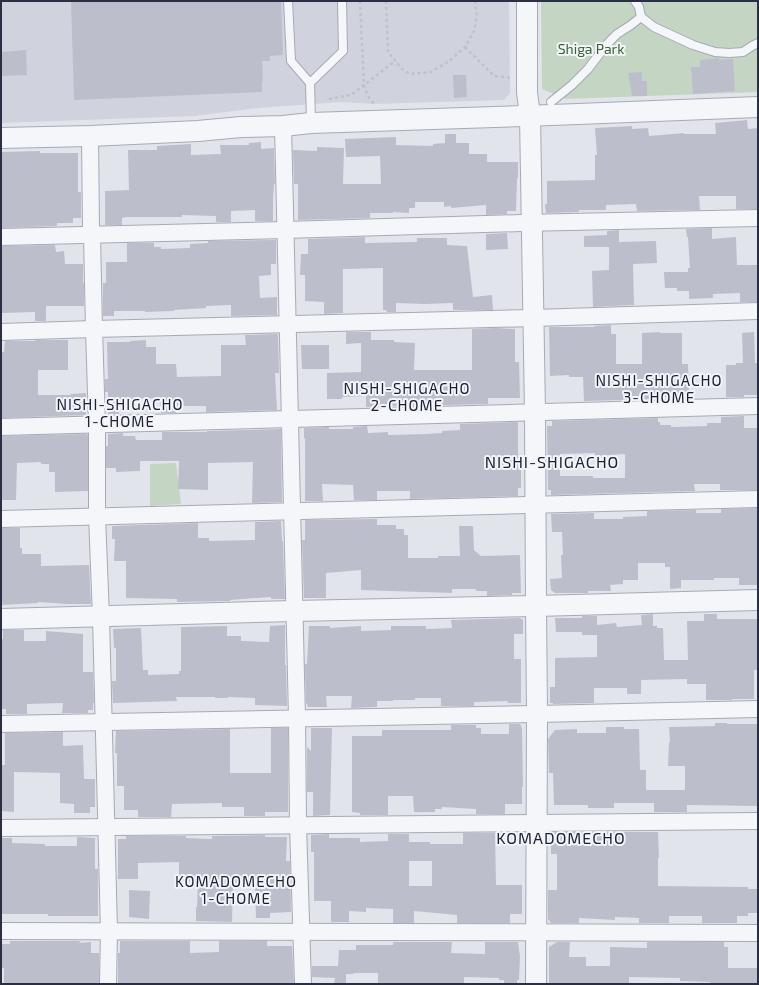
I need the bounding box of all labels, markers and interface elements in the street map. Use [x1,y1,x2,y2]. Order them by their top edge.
park label: Shiga Park [558,40,624,57]
district label: NISHI-SHIGACHO 3-CHOME [595,371,723,406]
district label: NISHI-SHIGACHO 2-CHOME [343,379,471,414]
district label: NISHI-SHIGACHO 1-CHOME [56,395,184,430]
district label: NISHI-SHIGACHO [485,452,619,471]
district label: KOMADOMECHO [496,828,626,847]
district label: KOMADOMECHO 1-CHOME [175,872,297,907]

